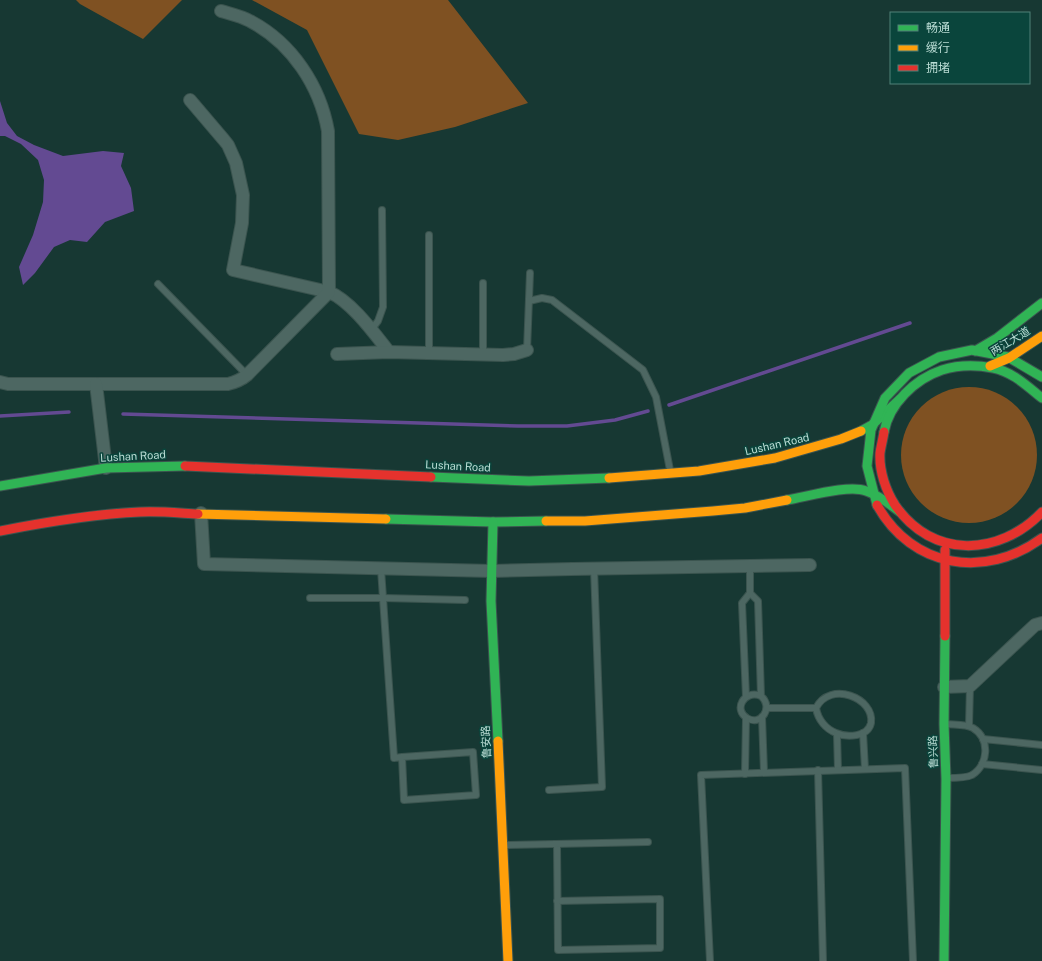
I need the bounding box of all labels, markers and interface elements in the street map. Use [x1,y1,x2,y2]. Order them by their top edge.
legend [890,12,1030,84]
text: 畅通 [926,21,950,35]
text: 缓行 [926,41,950,55]
text: 拥堵 [926,61,950,75]
street label: 两江大道 [988,325,1032,357]
street label: Lushan Road [744,431,810,457]
street label: Lushan Road [100,448,166,464]
street label: Lushan Road [425,458,491,474]
street label: 鲁安路 [479,725,493,759]
street label: 鲁兴路 [926,735,940,769]

